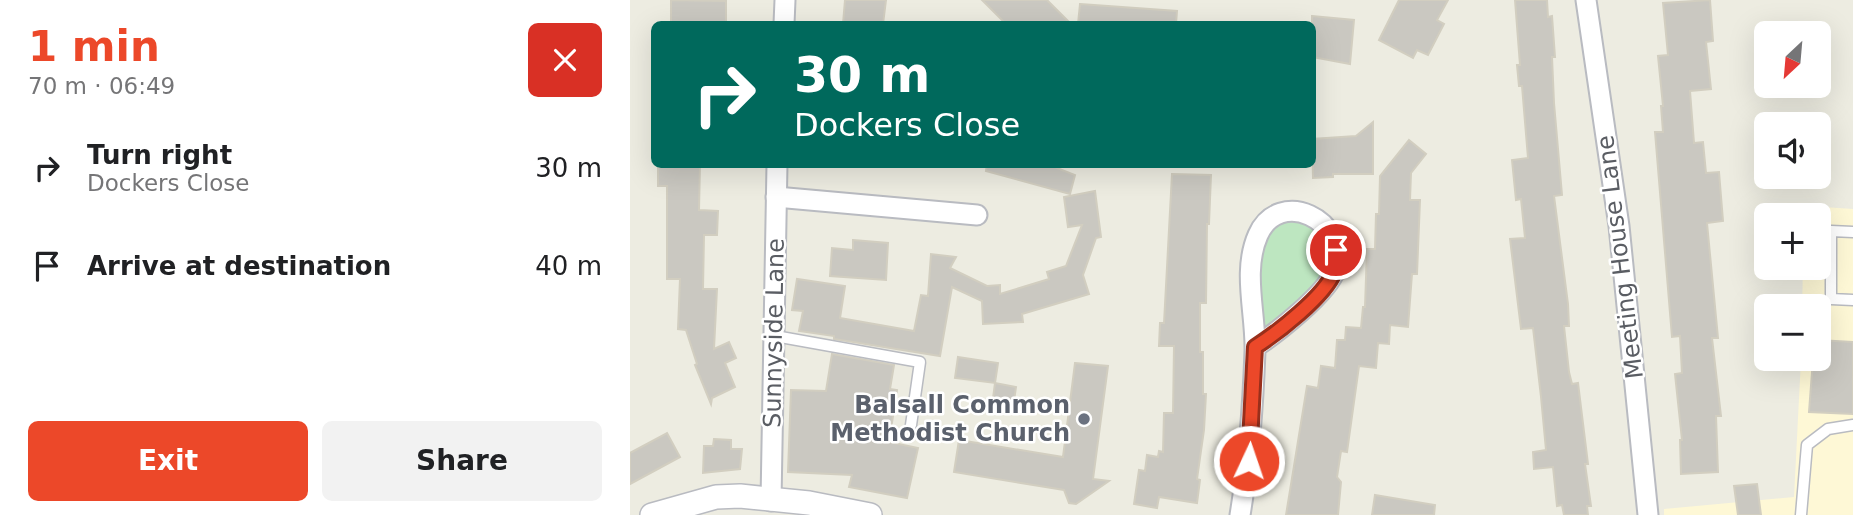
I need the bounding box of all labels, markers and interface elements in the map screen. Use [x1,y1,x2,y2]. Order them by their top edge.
north arrow [1754,21,1830,98]
map controls [1754,21,1831,371]
text: 1 min [28,22,160,71]
button: close [528,23,602,97]
text: 30 m [794,47,930,104]
icon: right [679,49,770,140]
text: 70 m · 06:49 [28,73,175,99]
text: Dockers Close [794,106,1020,144]
button: sound [1754,112,1831,189]
street label: Meeting House Lane [1591,134,1649,380]
text: Turn right [87,140,232,170]
icon: right [28,149,66,187]
text: 30 m [535,153,602,183]
text: Dockers Close [87,170,249,196]
button: + [1754,203,1831,280]
pin [1306,220,1366,280]
icon: arrive [1317,231,1355,269]
street label: Sunnyside Lane [758,238,790,428]
icon: arrive [28,247,66,285]
text: Arrive at destination [87,251,391,281]
text: 40 m [535,251,602,281]
button: − [1754,294,1831,371]
place label: Balsall Common Methodist Church [830,391,1070,447]
marker: Balsall Common Methodist Church [1076,411,1092,427]
button: Exit [28,421,308,501]
button: Share [322,421,602,501]
position arrow [1212,424,1286,498]

